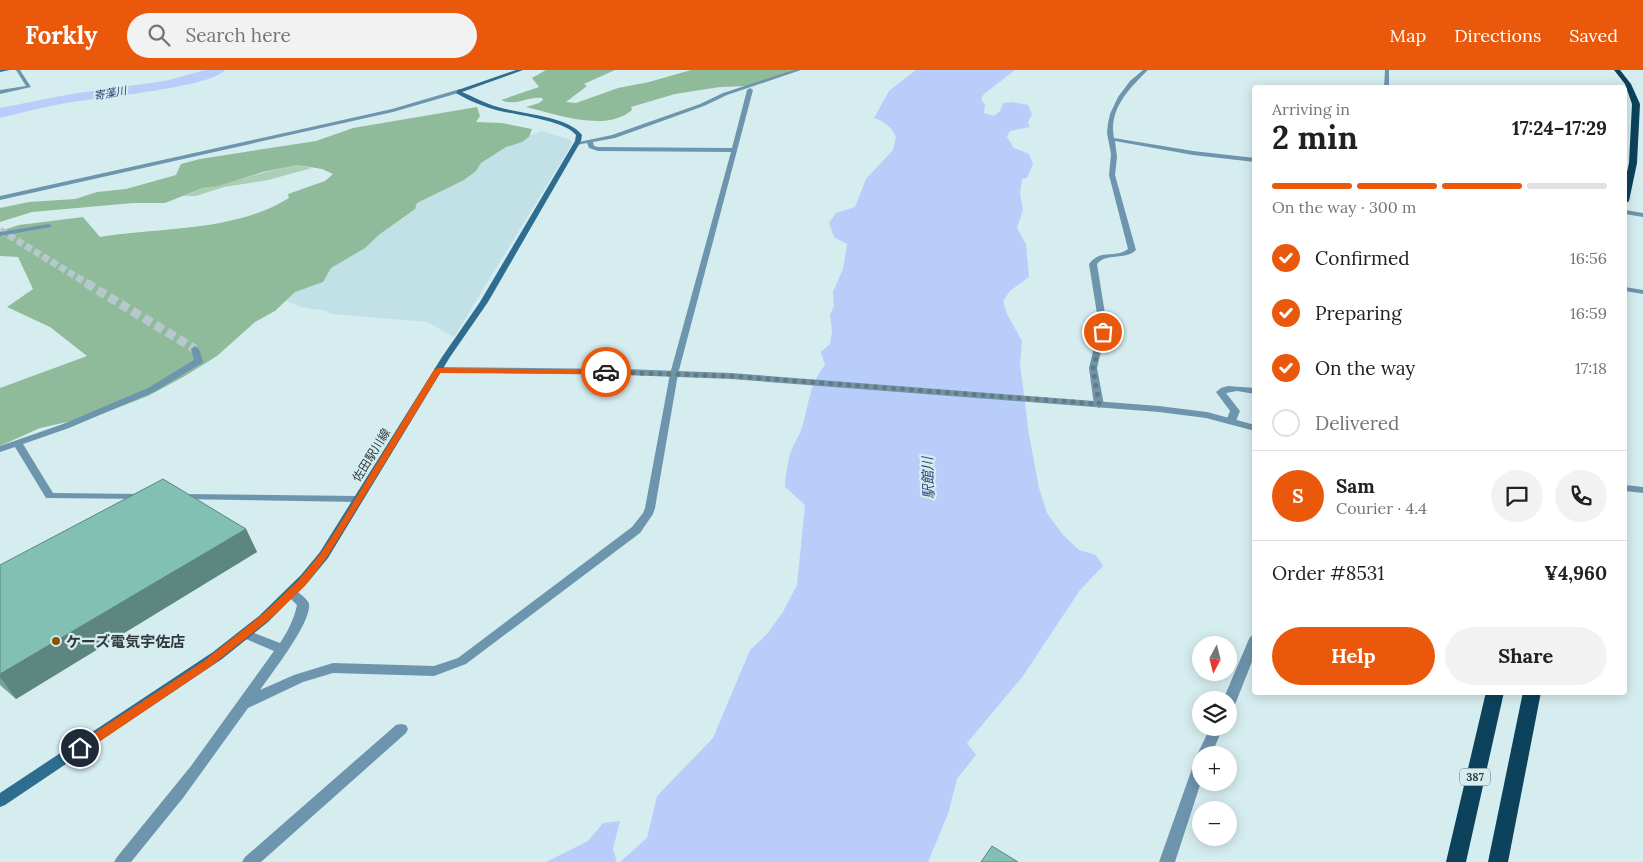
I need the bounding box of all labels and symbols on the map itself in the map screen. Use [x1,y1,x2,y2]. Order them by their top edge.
water label: 寄藻川 [93,83,128,103]
pin [1082,311,1124,353]
courier [581,347,631,397]
street label: 佐田駅川線 [349,426,393,484]
water label: 駅館川 [918,455,938,499]
place label: ケーズ電気宇佐店 [66,632,185,651]
marker: ケーズ電気宇佐店 [50,635,62,647]
north arrow [1192,636,1238,681]
pin [59,727,101,769]
road number: 387 [1460,769,1490,786]

